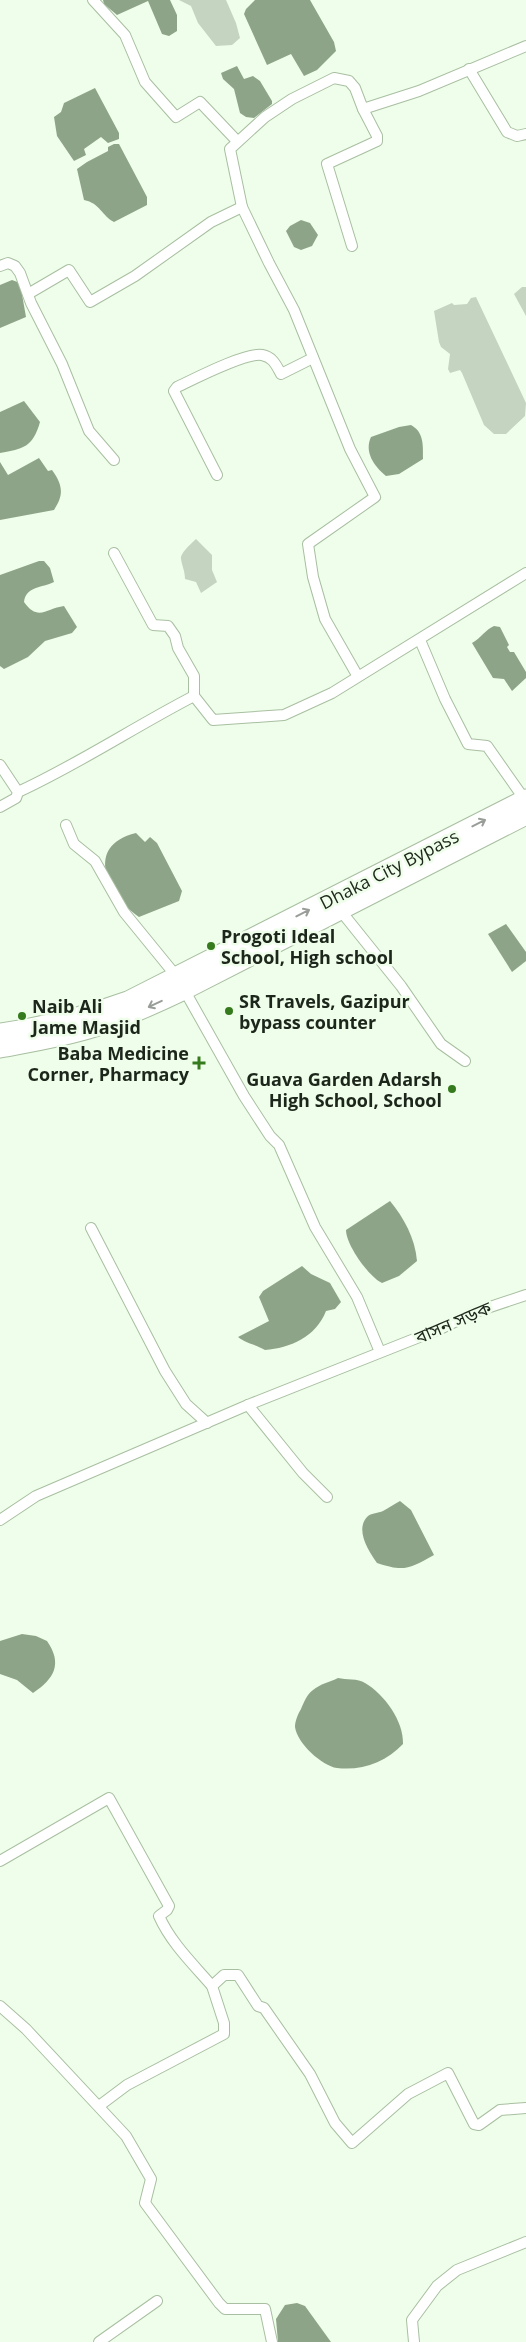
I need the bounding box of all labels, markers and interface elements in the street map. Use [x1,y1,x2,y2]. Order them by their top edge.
one-way arrow [472,818,487,828]
street label: Dhaka City Bypass [315,824,463,914]
one-way arrow [296,908,311,918]
place label: Progoti Ideal School, High school [221,924,393,969]
marker: Progoti Ideal School, High school [205,940,217,952]
place label: SR Travels, Gazipur bypass counter [239,989,410,1034]
place label: Naib Ali Jame Masjid [30,994,141,1039]
one-way arrow [148,999,163,1009]
marker: SR Travels, Gazipur bypass counter [223,1005,235,1017]
marker: Naib Ali Jame Masjid [16,1010,28,1022]
place label: Baba Medicine Corner, Pharmacy [28,1041,190,1086]
marker: Baba Medicine Corner, Pharmacy [193,1057,205,1069]
place label: Guava Garden Adarsh High School, School [246,1067,442,1112]
marker: Guava Garden Adarsh High School, School [446,1083,458,1095]
street label: বাসন সড়ক [410,1295,495,1349]

